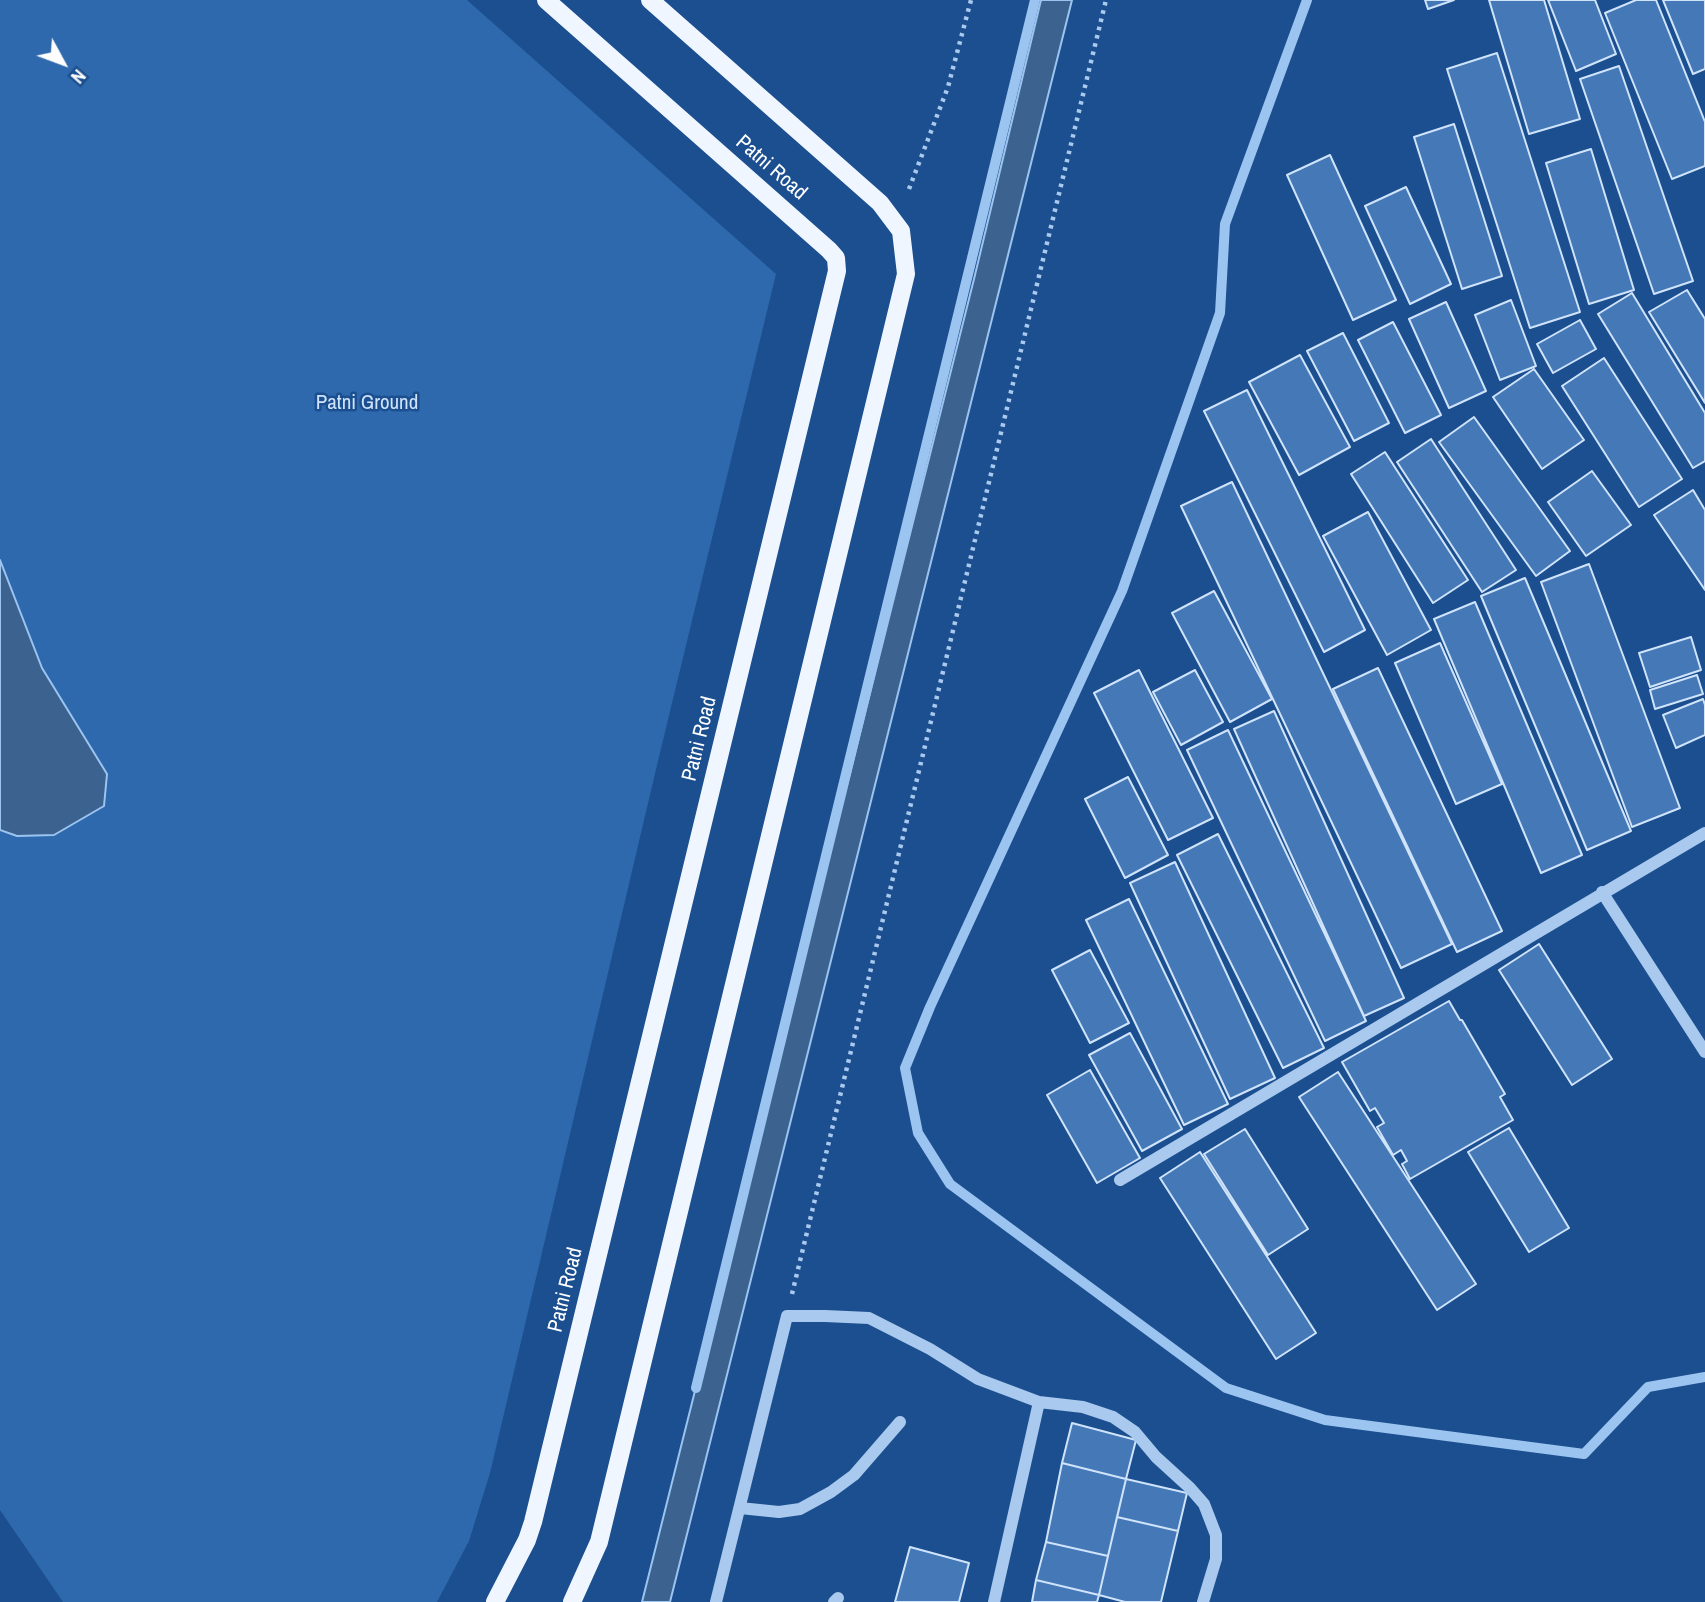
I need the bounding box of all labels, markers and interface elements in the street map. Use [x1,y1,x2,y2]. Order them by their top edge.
north arrow [28,28,98,98]
text: N [65,64,92,90]
street label: Patni Road [730,130,812,206]
park label: Patni Ground [316,390,418,416]
street label: Patni Road [677,694,723,784]
street label: Patni Road [543,1245,589,1335]

